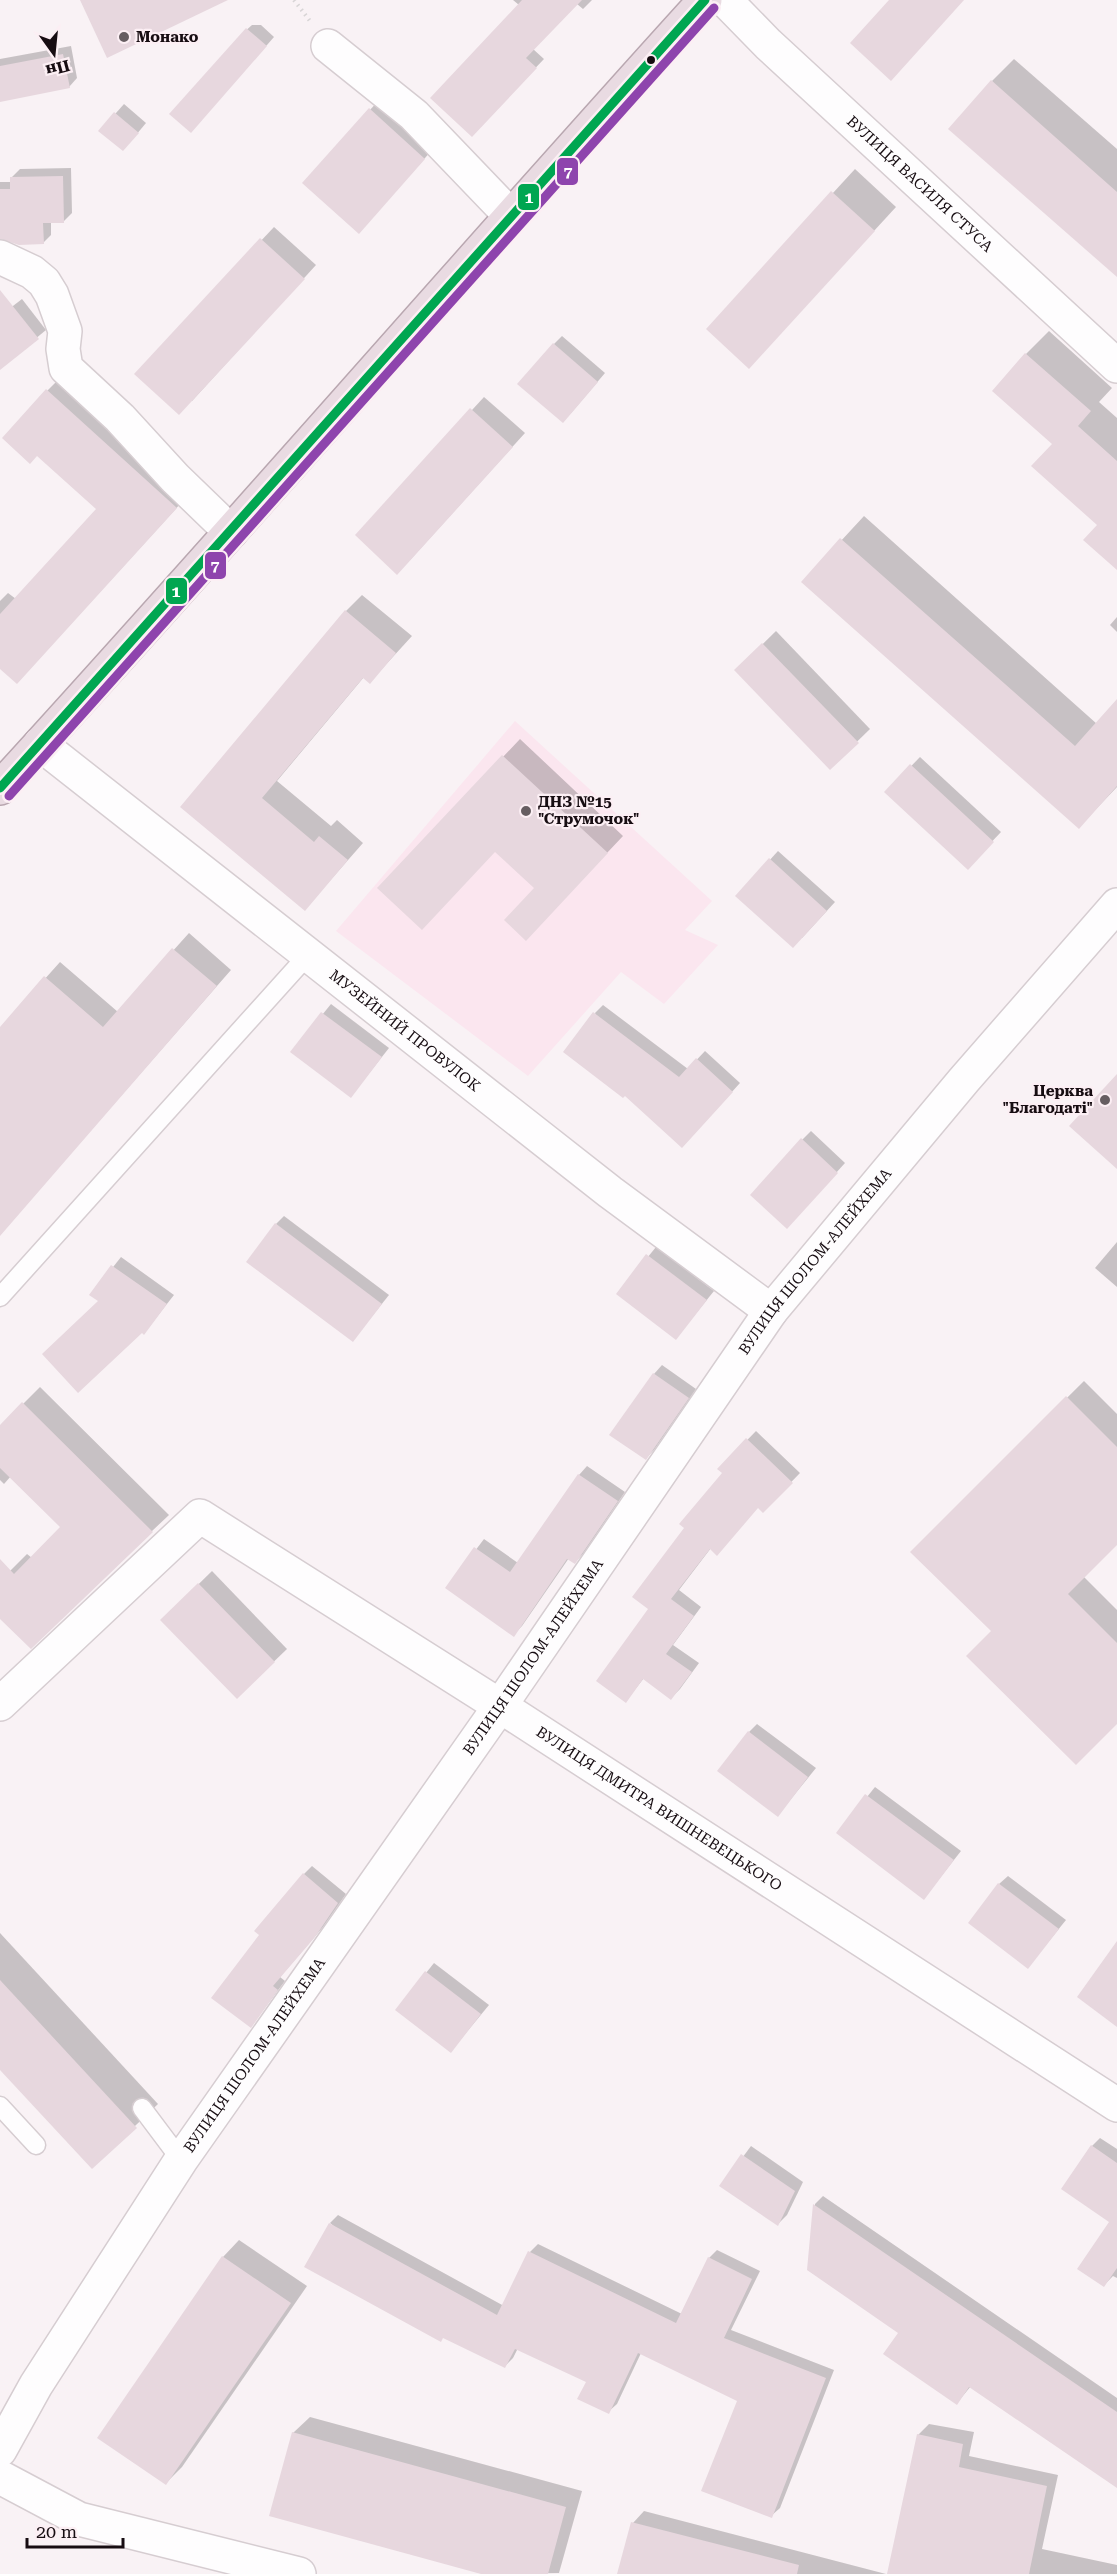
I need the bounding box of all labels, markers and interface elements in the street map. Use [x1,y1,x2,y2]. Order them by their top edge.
north arrow [24,24,84,84]
place label: Монако [136,28,199,46]
marker: Монако [117,30,131,44]
unlabelled marker [645,54,657,66]
text: Пн [44,56,72,80]
street label: ВУЛИЦЯ ВАСИЛЯ СТУСА [843,112,997,256]
line badge: 7 [556,157,579,186]
text: 7 [564,162,573,181]
line badge: 1 [517,183,540,211]
text: 1 [525,188,534,207]
line badge: 7 [204,551,227,580]
text: 7 [211,556,220,575]
line badge: 1 [165,577,188,605]
text: 1 [172,582,181,601]
place label: ДНЗ №15 "Струмочок" [538,793,639,828]
marker: ДНЗ №15 "Струмочок" [519,804,533,818]
street label: МУЗЕЙНИЙ ПРОВУЛОК [326,966,484,1096]
place label: Церква "Благодаті" [1003,1082,1093,1117]
marker: Церква "Благодаті" [1098,1093,1112,1107]
street label: ВУЛИЦЯ ШОЛОМ-АЛЕЙХЕМА [735,1164,896,1358]
street label: ВУЛИЦЯ ШОЛОМ-АЛЕЙХЕМА [459,1555,607,1758]
street label: ВУЛИЦЯ ДМИТРА ВИШНЕВЕЦЬКОГО [533,1723,785,1895]
street label: ВУЛИЦЯ ШОЛОМ-АЛЕЙХЕМА [180,1954,329,2156]
scale bar [27,2511,123,2549]
text: 20 m [36,2521,77,2542]

